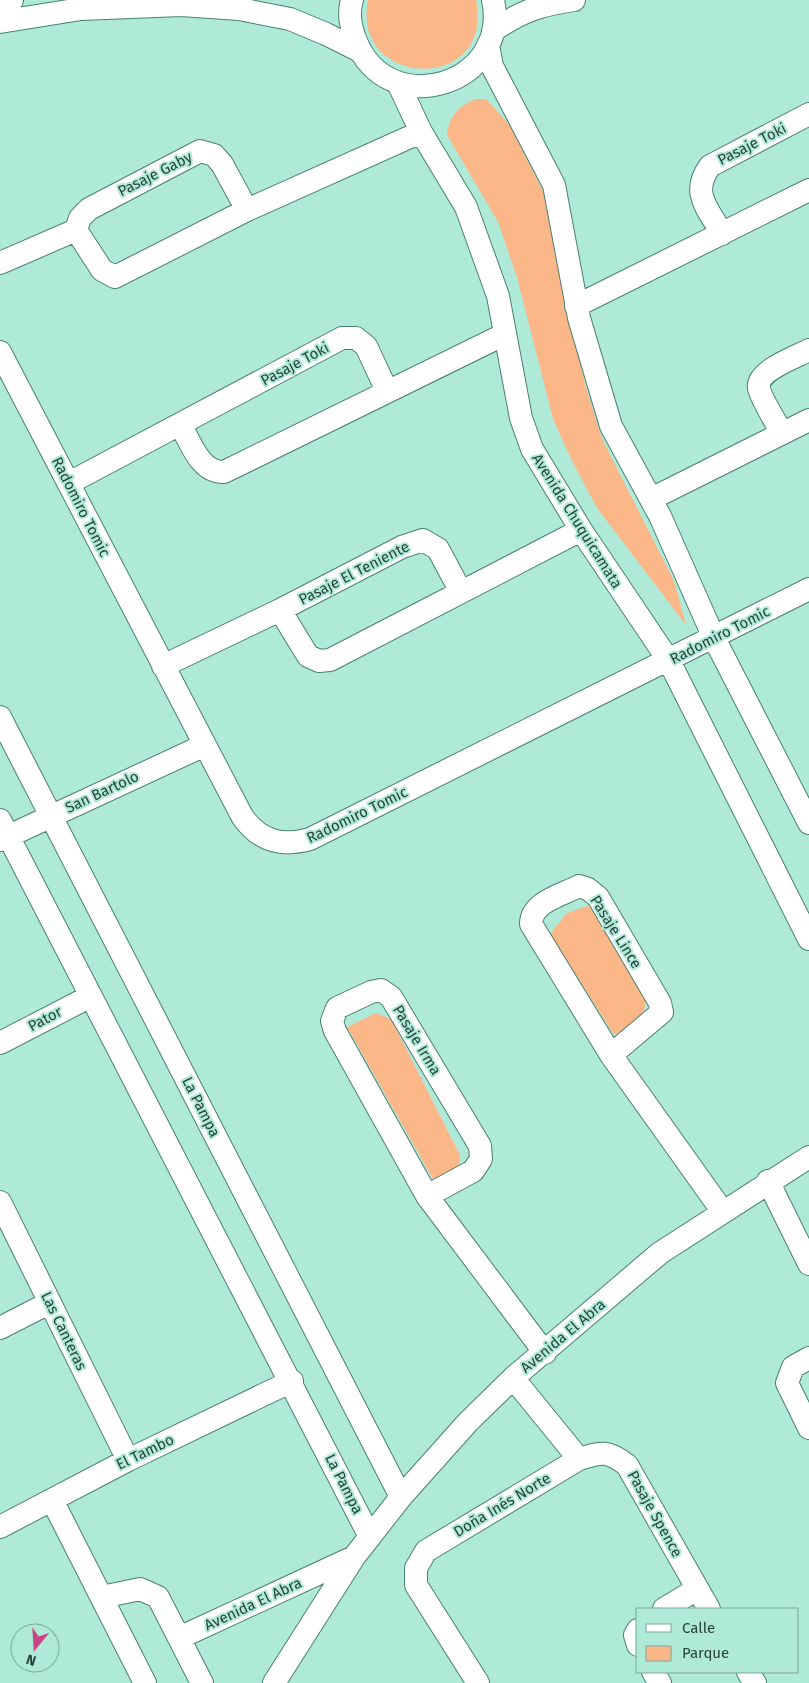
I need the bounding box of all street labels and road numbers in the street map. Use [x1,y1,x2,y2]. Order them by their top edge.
street label: Pasaje Toki [715,119,789,169]
street label: Pasaje Gaby [115,147,196,200]
street label: Pasaje Toki [258,339,332,389]
street label: Avenida Chuquicamata [528,450,626,592]
street label: Radomiro Tomic [48,454,114,560]
street label: Pasaje El Teniente [296,537,412,609]
street label: Radomiro Tomic [667,602,773,668]
street label: San Bartolo [62,767,142,817]
street label: Radomiro Tomic [304,783,410,847]
street label: Pasaje Lince [586,892,646,972]
street label: Pasaje Irma [389,1002,445,1078]
street label: Pator [25,1003,65,1035]
street label: La Pampa [178,1074,224,1140]
street label: Las Canteras [37,1289,91,1373]
street label: Avenida El Abra [517,1295,609,1377]
street label: El Tambo [113,1430,177,1474]
street label: La Pampa [321,1451,367,1517]
street label: Pasaje Spence [624,1468,686,1560]
street label: Doña Inés Norte [450,1469,554,1541]
street label: Avenida El Abra [201,1574,305,1634]

